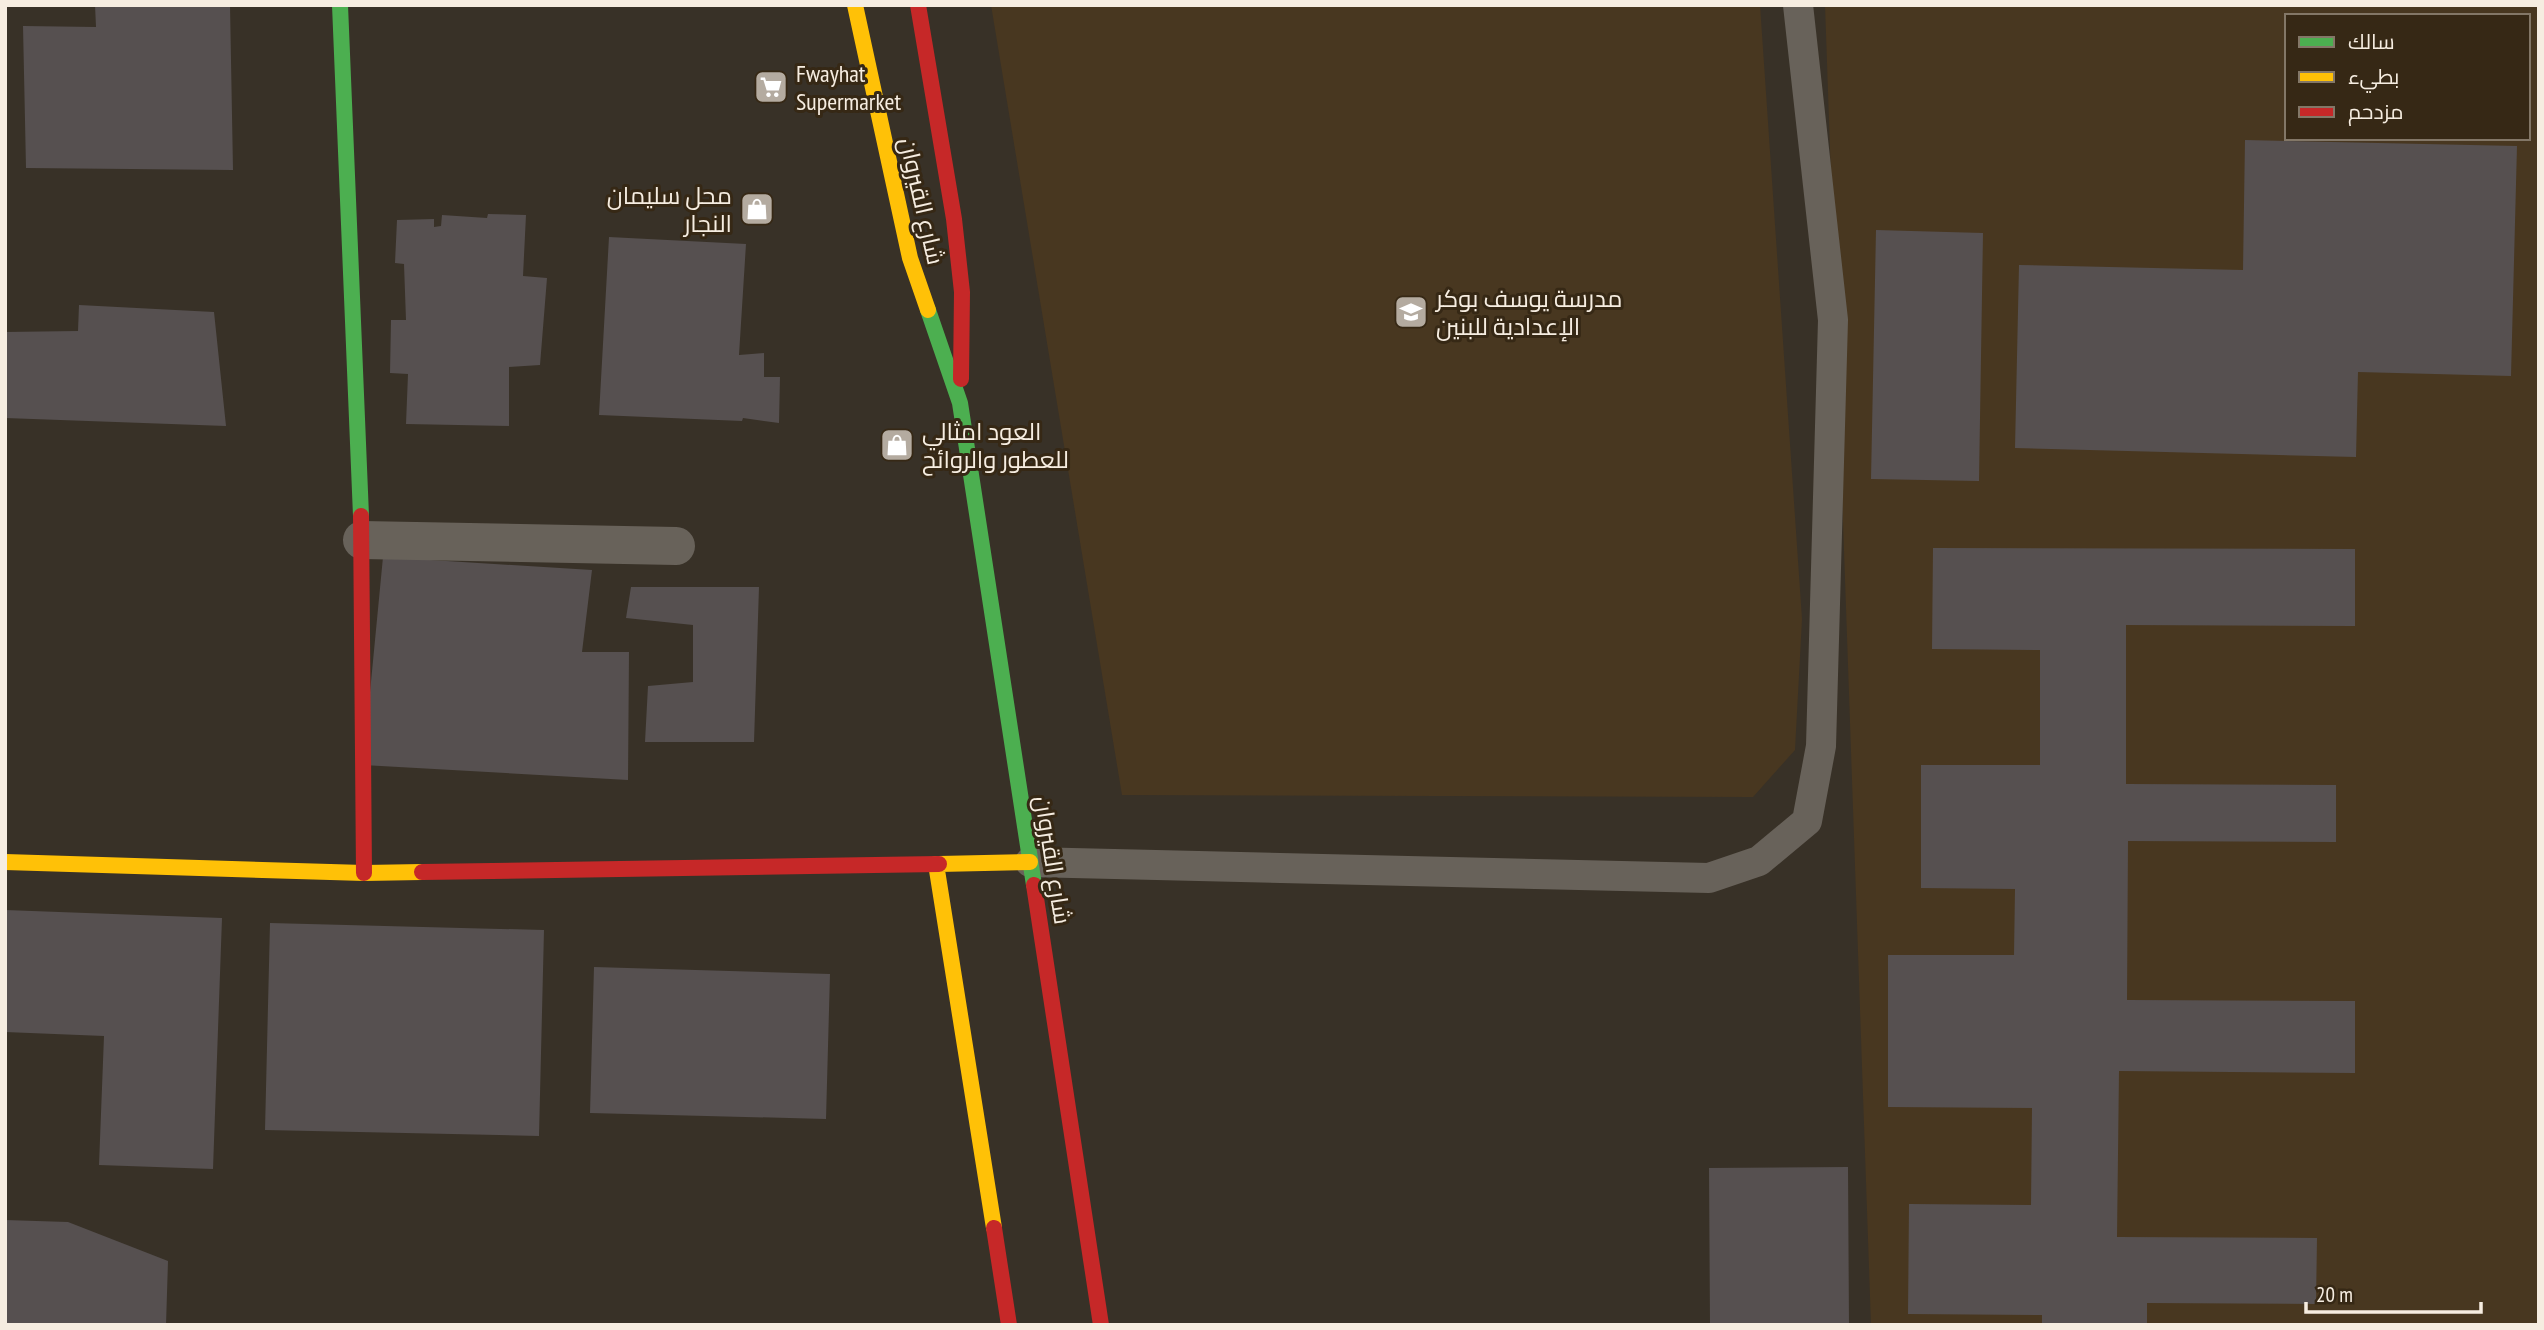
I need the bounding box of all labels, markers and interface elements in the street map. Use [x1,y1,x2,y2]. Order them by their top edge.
legend [2285,14,2530,140]
text: سالك [2348,28,2395,55]
place label: Fwayhat Supermarket [796,58,901,117]
text: بطيء [2348,63,2399,93]
supermarket icon: Fwayhat Supermarket [752,68,790,106]
text: مزدحم [2348,98,2403,126]
street label: شارع القيروان [891,134,952,268]
place label: محل سليمان النجار [607,180,732,239]
shop icon: محل سليمان النجار [738,190,776,228]
place label: مدرسة يوسف بوكر الإعدادية للبنين [1434,283,1622,342]
school or university icon: مدرسة يوسف بوكر الإعدادية للبنين [1392,293,1430,331]
place label: العود امثالي للعطور والروائح [922,416,1069,476]
shop icon: العود امثالي للعطور والروائح [878,426,916,464]
street label: شارع القيروان [1027,793,1078,927]
scale bar [2306,1270,2481,1314]
text: 20 m [2316,1281,2353,1308]

